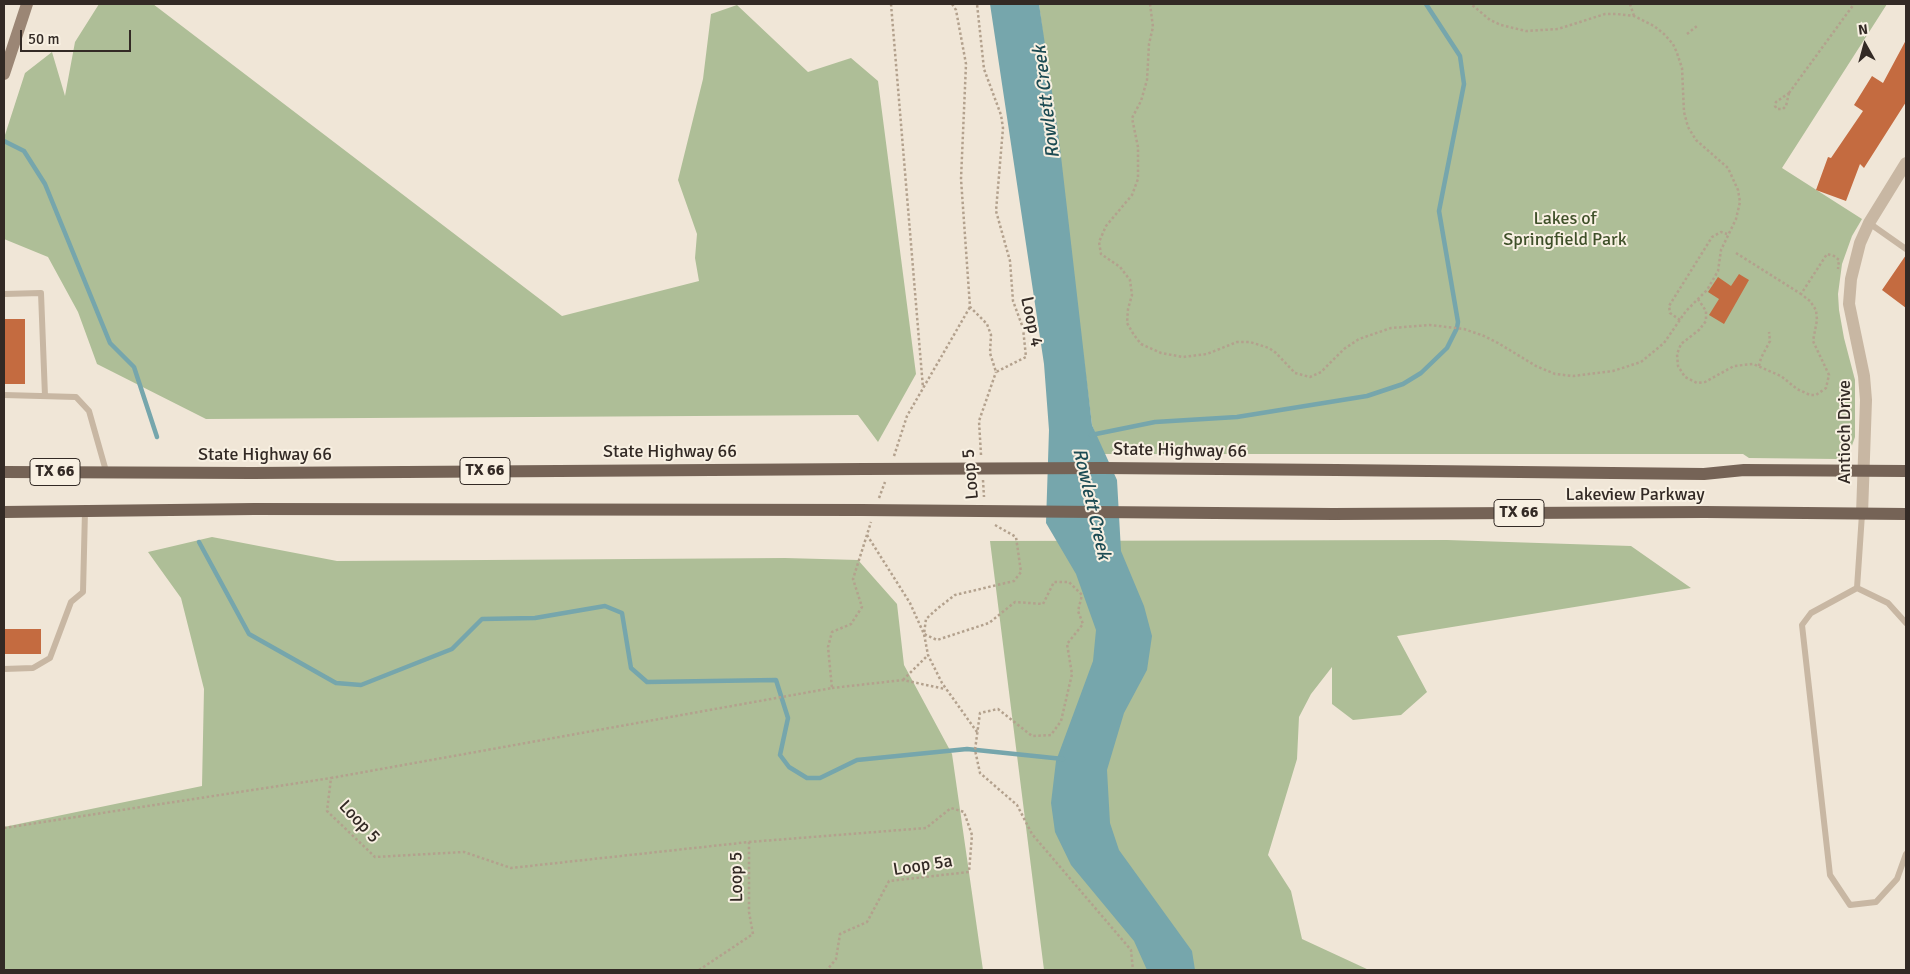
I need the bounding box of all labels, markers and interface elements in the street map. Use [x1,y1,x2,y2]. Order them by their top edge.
scale bar [22,20,134,52]
north arrow [1840,20,1890,70]
text: N [1857,21,1869,39]
text: 50 m [28,30,59,48]
water label: Rowlett Creek [1029,44,1065,160]
park label: Lakes of Springfield Park [1503,208,1627,250]
street label: Loop 4 [1015,295,1047,349]
street label: Antioch Drive [1834,380,1856,484]
street label: State Highway 66 [1113,439,1247,463]
street label: State Highway 66 [603,441,737,463]
street label: State Highway 66 [198,444,332,466]
water label: Rowlett Creek [1067,446,1115,562]
street label: Loop 5 [958,448,984,500]
road number: TX 66 [30,458,80,486]
road number: TX 66 [460,458,510,484]
street label: Lakeview Parkway [1565,484,1705,506]
road number: TX 66 [1494,499,1544,526]
street label: Loop 5 [334,796,384,848]
street label: Loop 5 [726,851,748,903]
street label: Loop 5a [892,851,954,881]

